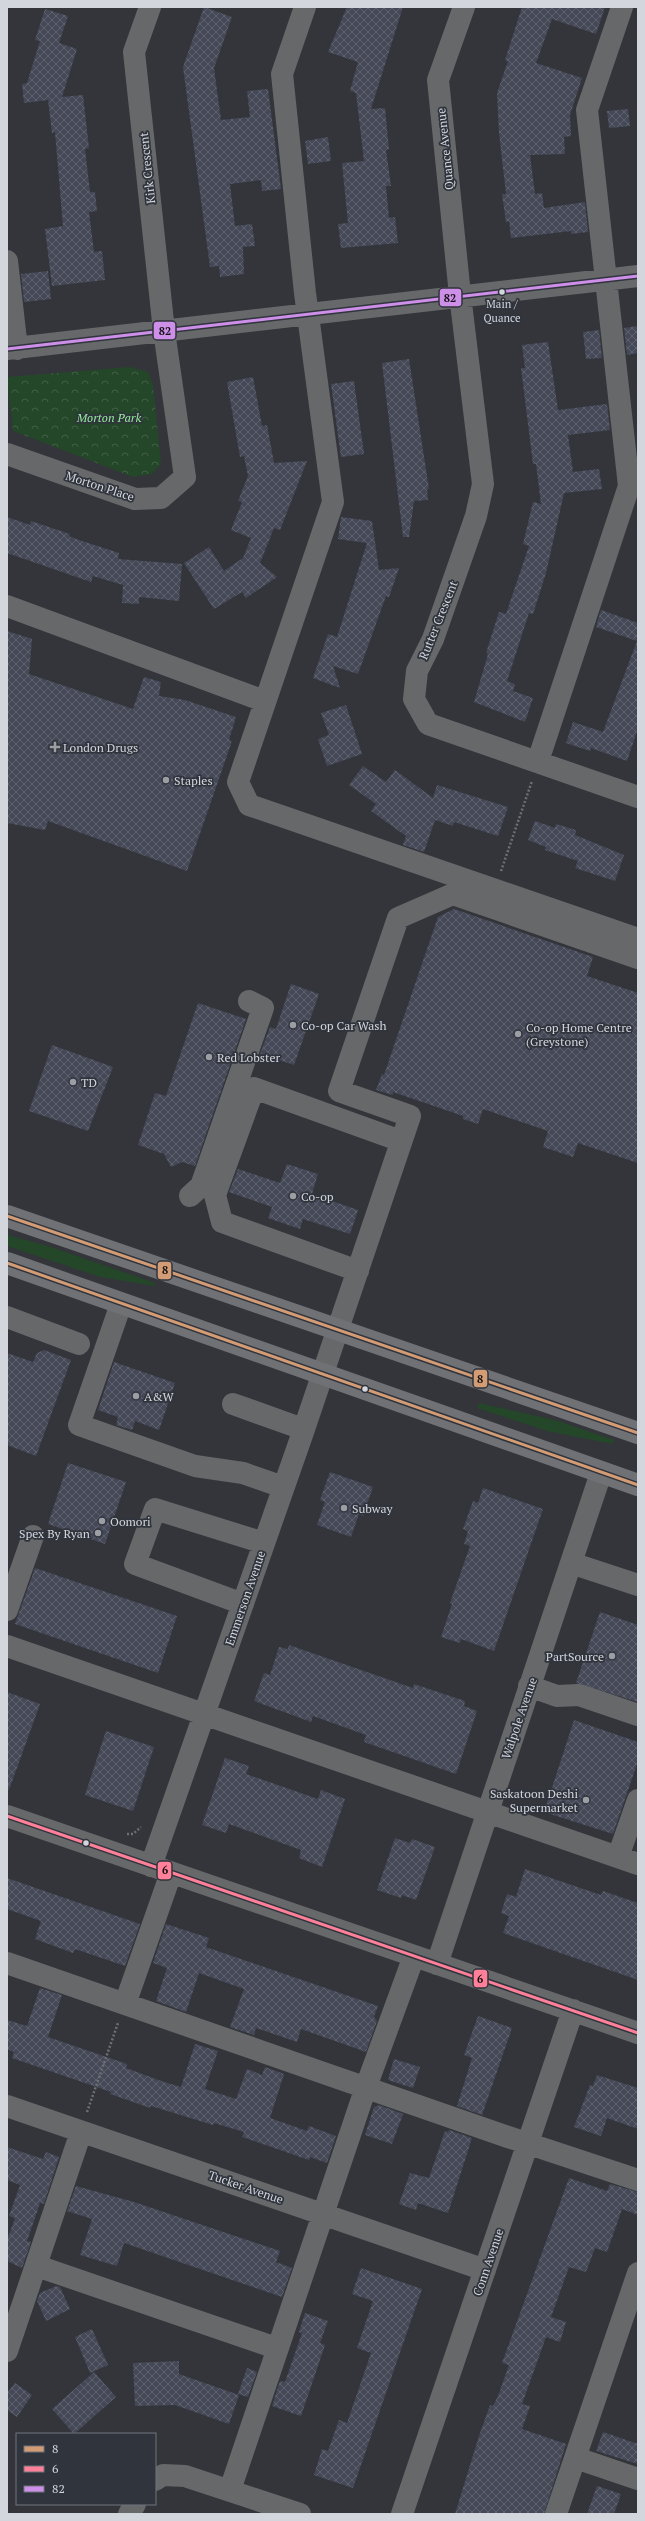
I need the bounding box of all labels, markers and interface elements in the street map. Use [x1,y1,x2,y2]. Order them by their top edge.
street label: Quance Avenue [433,107,457,191]
street label: Kirk Crescent [136,131,158,204]
marker: Main / Quance [497,287,507,297]
line badge: 82 [439,288,462,307]
text: 82 [444,291,456,305]
place label: Main / Quance [483,297,521,325]
line badge: 82 [153,321,176,340]
text: 82 [159,324,171,338]
park label: Morton Park [76,410,141,425]
street label: Morton Place [64,468,136,504]
street label: Rutter Crescent [415,578,461,662]
place label: London Drugs [63,740,138,755]
marker: London Drugs [50,742,60,752]
place label: Staples [174,773,213,788]
marker: Staples [161,775,171,785]
place label: Co-op Car Wash [301,1018,387,1033]
marker: Co-op Car Wash [288,1020,298,1030]
place label: Co-op Home Centre (Greystone) [526,1020,632,1049]
marker: Co-op Home Centre (Greystone) [513,1029,523,1039]
place label: Red Lobster [217,1050,280,1065]
marker: Red Lobster [204,1052,214,1062]
place label: TD [81,1075,97,1090]
marker: TD [68,1077,78,1087]
place label: Co-op [301,1189,334,1204]
marker: Co-op [288,1191,298,1201]
line badge: 8 [157,1261,172,1280]
text: 8 [162,1263,168,1277]
line badge: 8 [473,1369,488,1388]
text: 8 [477,1372,483,1386]
unlabelled marker [360,1384,370,1394]
place label: A&W [144,1389,175,1404]
marker: A&W [131,1391,141,1401]
place label: Subway [352,1501,394,1516]
marker: Subway [339,1503,349,1513]
place label: Oomori [110,1514,151,1529]
marker: Oomori [97,1516,107,1526]
place label: Spex By Ryan [19,1526,90,1541]
marker: Spex By Ryan [93,1528,103,1538]
street label: Emmerson Avenue [222,1549,268,1647]
place label: PartSource [546,1649,604,1664]
marker: PartSource [607,1651,617,1661]
street label: Walpole Avenue [498,1675,540,1761]
place label: Saskatoon Deshi Supermarket [490,1786,579,1815]
marker: Saskatoon Deshi Supermarket [581,1795,591,1805]
unlabelled marker [81,1838,91,1848]
line badge: 6 [157,1861,172,1880]
text: 6 [162,1863,168,1877]
line badge: 6 [473,1969,488,1988]
text: 6 [477,1972,483,1986]
street label: Tucker Avenue [207,2167,285,2207]
street label: Conn Avenue [469,2226,507,2298]
legend [16,2433,156,2505]
text: 8 [52,2441,58,2456]
text: 6 [52,2461,59,2476]
text: 82 [52,2481,65,2496]

